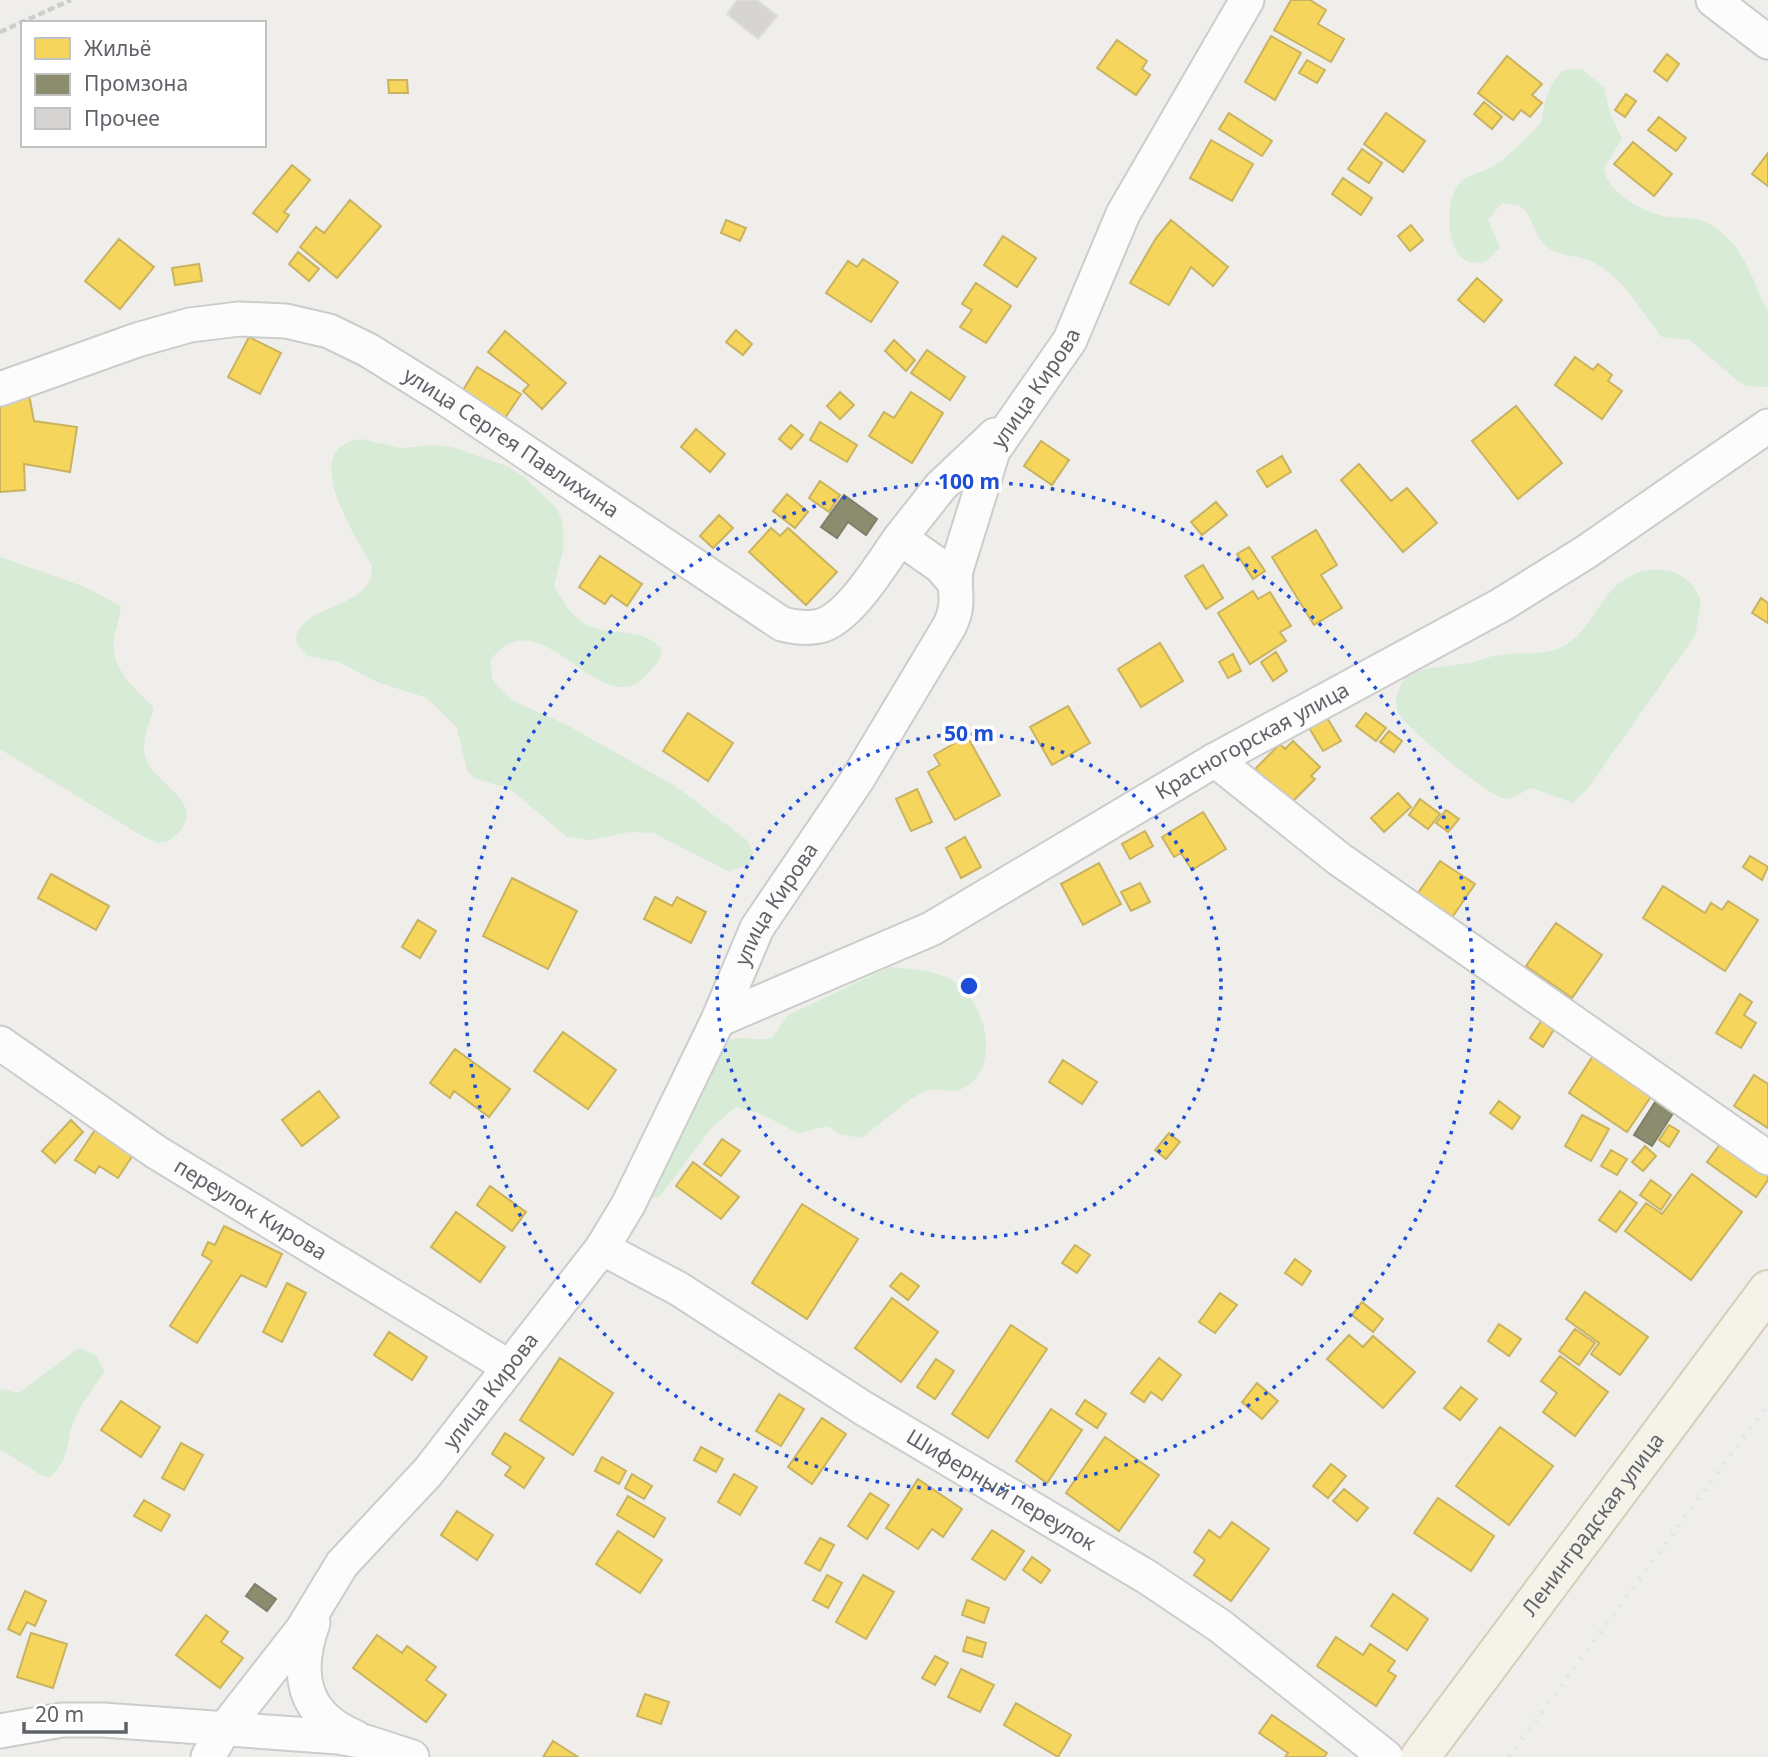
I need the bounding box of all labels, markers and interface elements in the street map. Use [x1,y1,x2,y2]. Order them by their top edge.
legend [21,21,266,147]
text: Жильё [84,34,151,62]
text: Промзона [84,69,188,97]
text: Прочее [84,104,160,132]
street label: улица Кирова [984,324,1086,453]
street label: улица Сергея Павлихина [398,360,625,524]
text: 100 m [938,467,1000,495]
street label: Красногорская улица [1150,675,1354,805]
text: 50 m [944,719,994,747]
street label: улица Кирова [728,837,824,970]
centre of rings [957,974,981,998]
street label: переулок Кирова [169,1151,333,1266]
street label: улица Кирова [436,1326,544,1454]
street label: Шиферный переулок [902,1422,1101,1556]
street label: Ленинградская улица [1515,1427,1670,1621]
scale bar [24,1690,126,1734]
text: 20 m [35,1700,84,1728]

